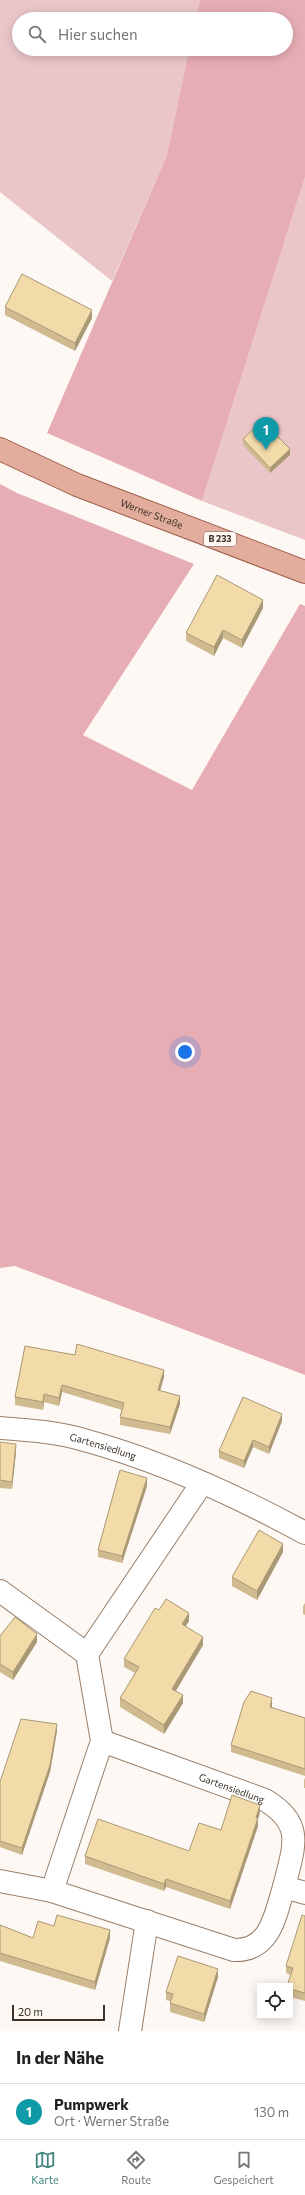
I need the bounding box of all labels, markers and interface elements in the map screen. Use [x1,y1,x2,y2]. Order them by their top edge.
search box [12,12,293,56]
icon: search [26,23,48,45]
text: Hier suchen [58,25,138,43]
pin: 1 [253,417,279,450]
street label: Werner Straße [119,496,185,531]
road number: B 233 [204,532,236,546]
your location [175,1042,195,1062]
street label: Gartensiedlung [69,1430,139,1462]
street label: Gartensiedlung [197,1771,267,1806]
map controls [257,1983,293,2019]
button: locate [257,1983,293,2019]
scale bar [12,2003,105,2022]
text: 20 m [18,2005,43,2018]
text: In der Nähe [16,2047,104,2068]
text: Pumpwerk [54,2095,129,2113]
text: 1 [26,2104,32,2120]
text: 130 m [254,2104,289,2120]
text: Ort · Werner Straße [54,2113,169,2129]
tab: Karte [31,2149,59,2186]
tab: Route [121,2149,151,2186]
tab: Gespeichert [213,2149,274,2186]

